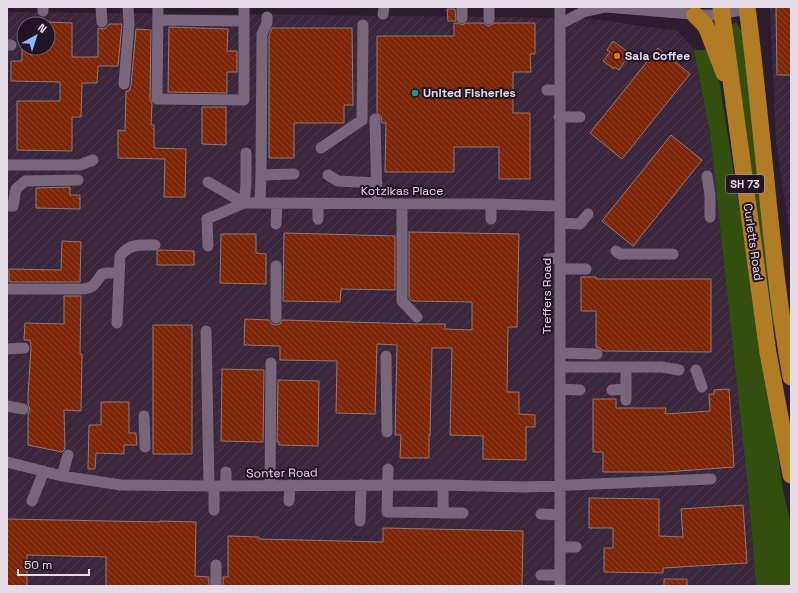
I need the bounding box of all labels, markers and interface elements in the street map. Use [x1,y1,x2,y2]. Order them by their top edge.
north arrow [16,16,56,56]
text: N [35,20,50,36]
place label: Sala Coffee [625,48,690,64]
marker: Sala Coffee [612,51,622,61]
place label: United Fisheries [423,85,516,101]
marker: United Fisheries [410,88,420,98]
road number: SH 73 [726,175,764,193]
street label: Kotzikas Place [361,183,443,199]
street label: Curletts Road [740,202,766,282]
street label: Treffers Road [539,258,555,334]
street label: Sonter Road [246,464,318,482]
scale bar [18,551,89,577]
text: 50 m [24,557,52,573]

